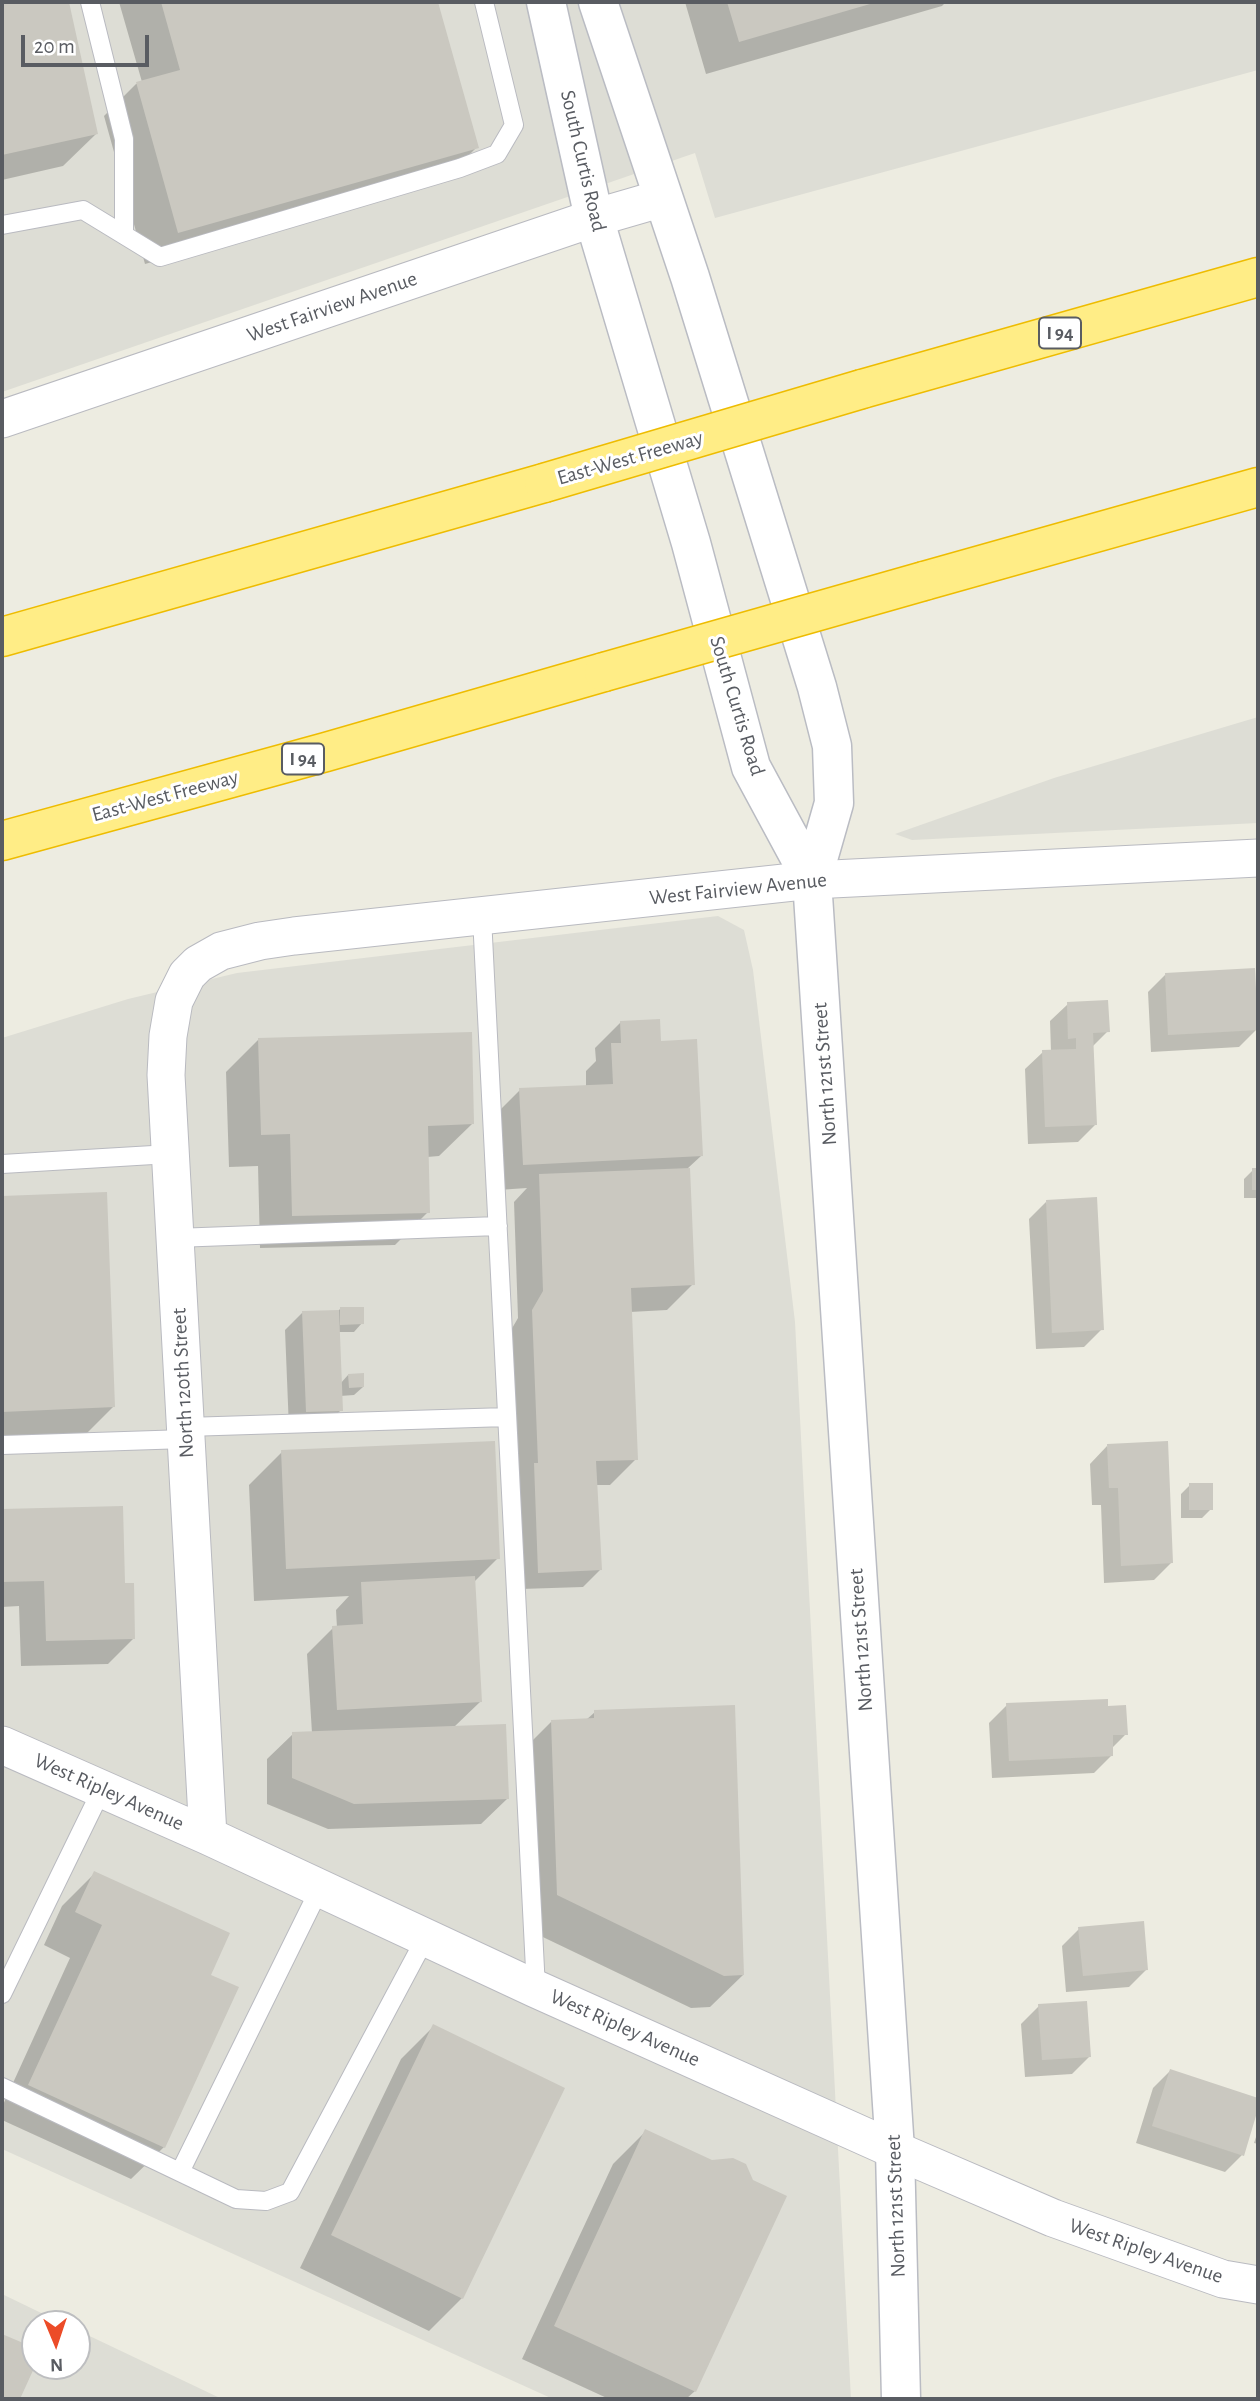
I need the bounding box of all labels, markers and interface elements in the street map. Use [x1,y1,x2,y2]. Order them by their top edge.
scale bar [24,21,152,65]
text: 20 m [34,36,75,57]
street label: South Curtis Road [554,88,612,234]
street label: West Fairview Avenue [244,266,420,348]
road number: I 94 [1039,318,1081,348]
street label: East-West Freeway [554,425,706,491]
street label: South Curtis Road [704,633,770,779]
road number: I 94 [282,744,324,774]
street label: East-West Freeway [89,764,241,828]
street label: West Fairview Avenue [648,867,828,911]
street label: North 121st Street [807,1002,843,1146]
street label: North 120th Street [166,1307,200,1459]
street label: North 121st Street [843,1568,879,1712]
street label: West Ripley Avenue [30,1748,188,1836]
street label: West Ripley Avenue [546,1984,704,2072]
street label: North 121st Street [881,2134,911,2278]
street label: West Ripley Avenue [1066,2213,1226,2289]
north arrow [21,2310,91,2380]
text: N [50,2355,64,2374]

